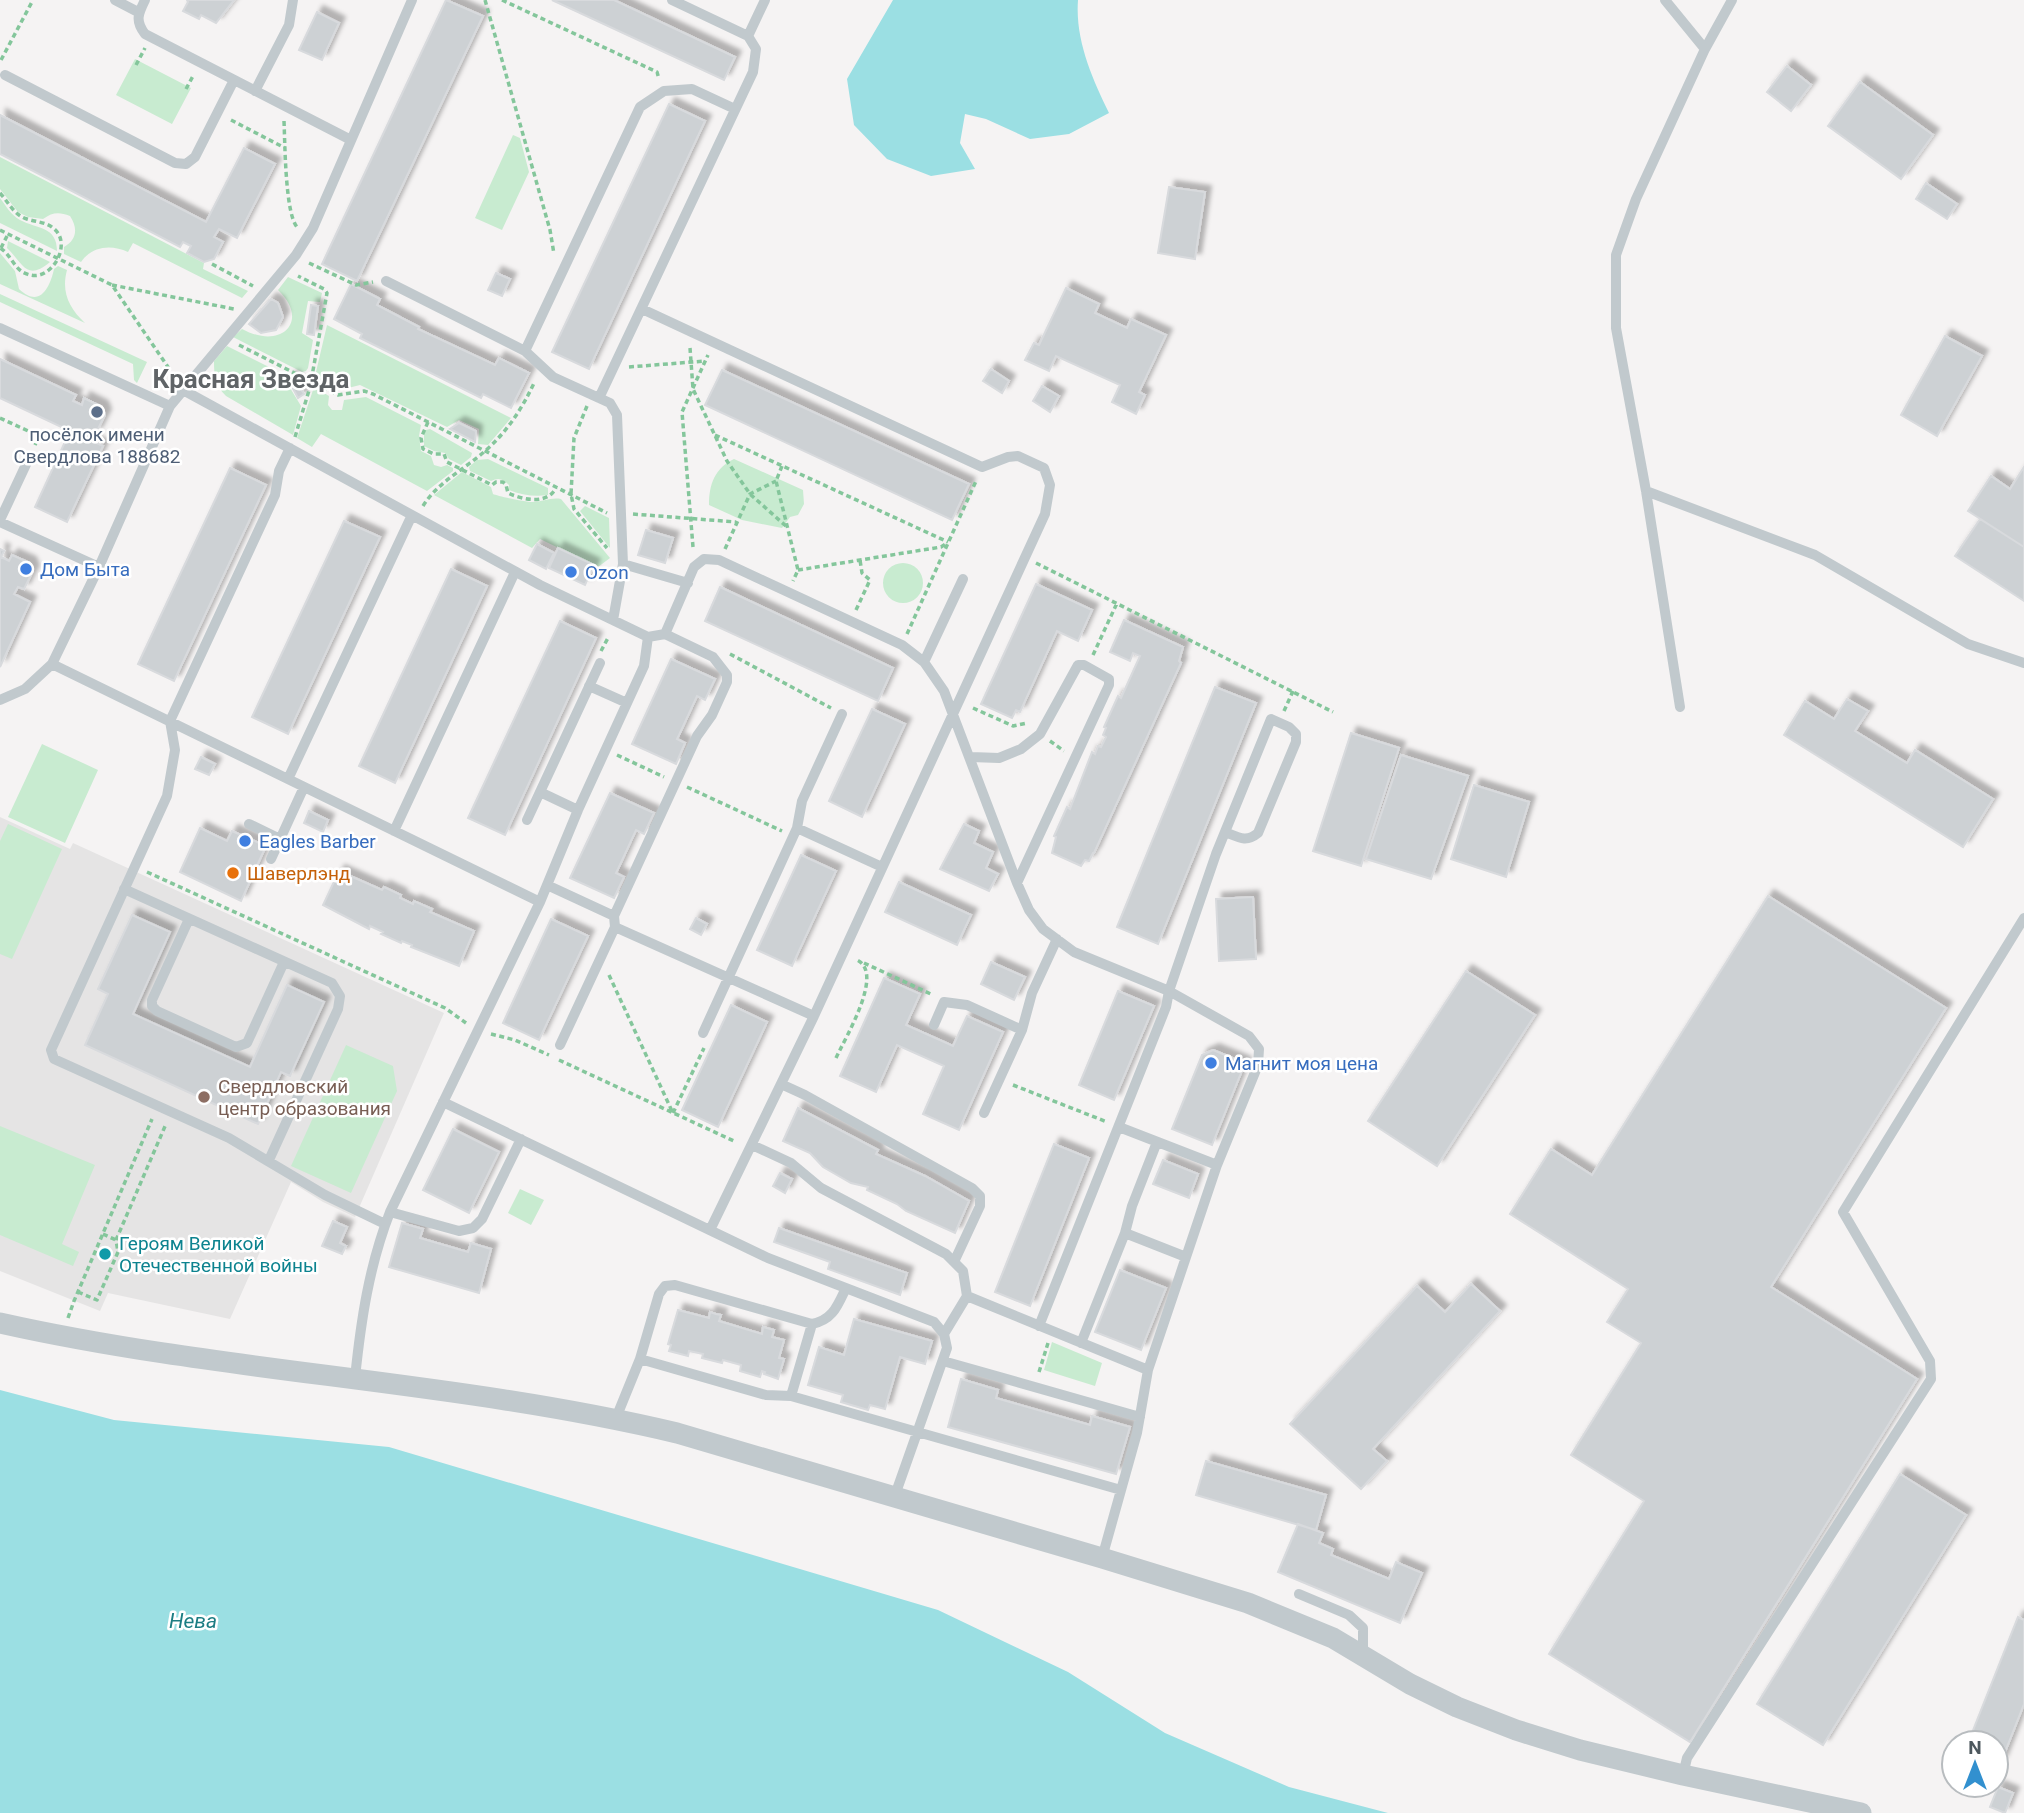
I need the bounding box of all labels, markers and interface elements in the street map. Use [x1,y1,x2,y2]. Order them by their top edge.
district label: Красная Звезда [153,364,350,394]
marker: посёлок имени Свердлова 188682 [89,404,105,420]
place label: посёлок имени Свердлова 188682 [13,423,181,468]
place label: Дом Быта [40,558,130,581]
marker: Дом Быта [18,561,34,577]
place label: Ozon [585,561,629,584]
marker: Ozon [563,564,579,580]
place label: Eagles Barber [259,830,376,853]
marker: Eagles Barber [237,833,253,849]
place label: Шаверлэнд [247,862,350,885]
marker: Шаверлэнд [225,865,241,881]
place label: Магнит моя цена [1225,1052,1378,1075]
marker: Магнит моя цена [1203,1055,1219,1071]
place label: Свердловский центр образования [218,1075,391,1120]
marker: Свердловский центр образования [196,1089,212,1105]
place label: Героям Великой Отечественной войны [119,1232,318,1277]
marker: Героям Великой Отечественной войны [97,1246,113,1262]
water label: Нева [169,1609,217,1633]
north arrow [1940,1729,2010,1799]
text: N [1968,1736,1982,1759]

